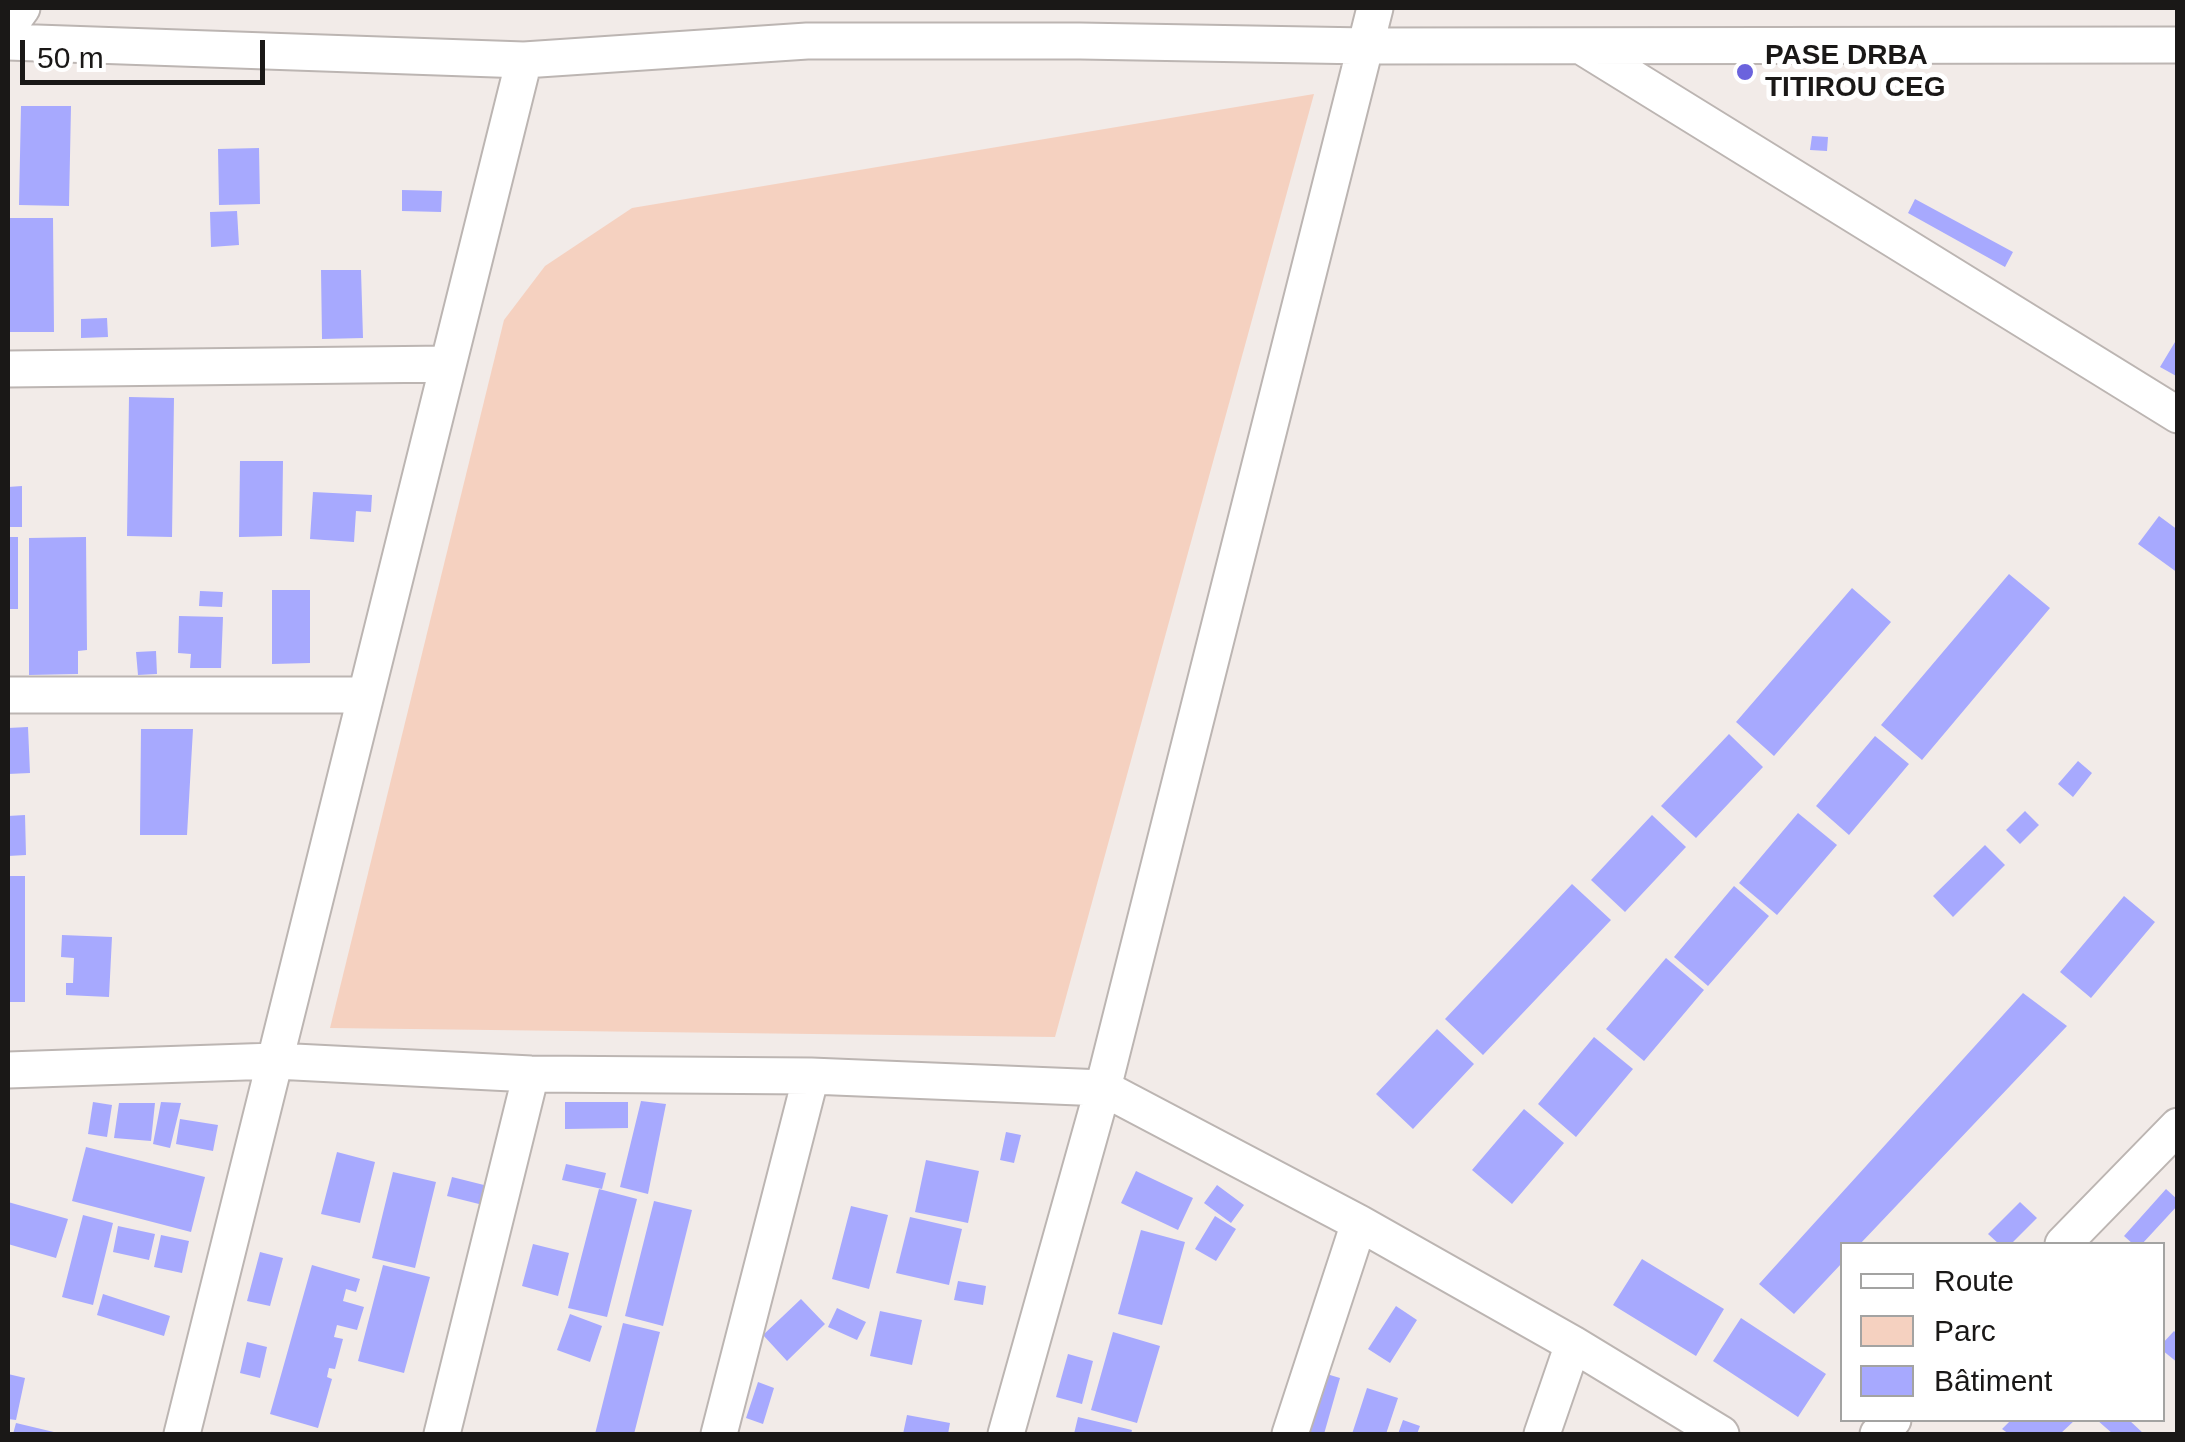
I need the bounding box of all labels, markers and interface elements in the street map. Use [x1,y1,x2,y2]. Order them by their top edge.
scale bar [25,20,270,82]
place label: PASE DRBA TITIROU CEG [1765,39,1945,105]
text: 50 m [37,41,104,74]
marker: PASE DRBA TITIROU CEG [1734,61,1756,83]
legend [1840,1242,2165,1422]
text: Route [1934,1264,2014,1297]
text: Parc [1934,1314,1996,1347]
text: Bâtiment [1934,1364,2052,1397]

